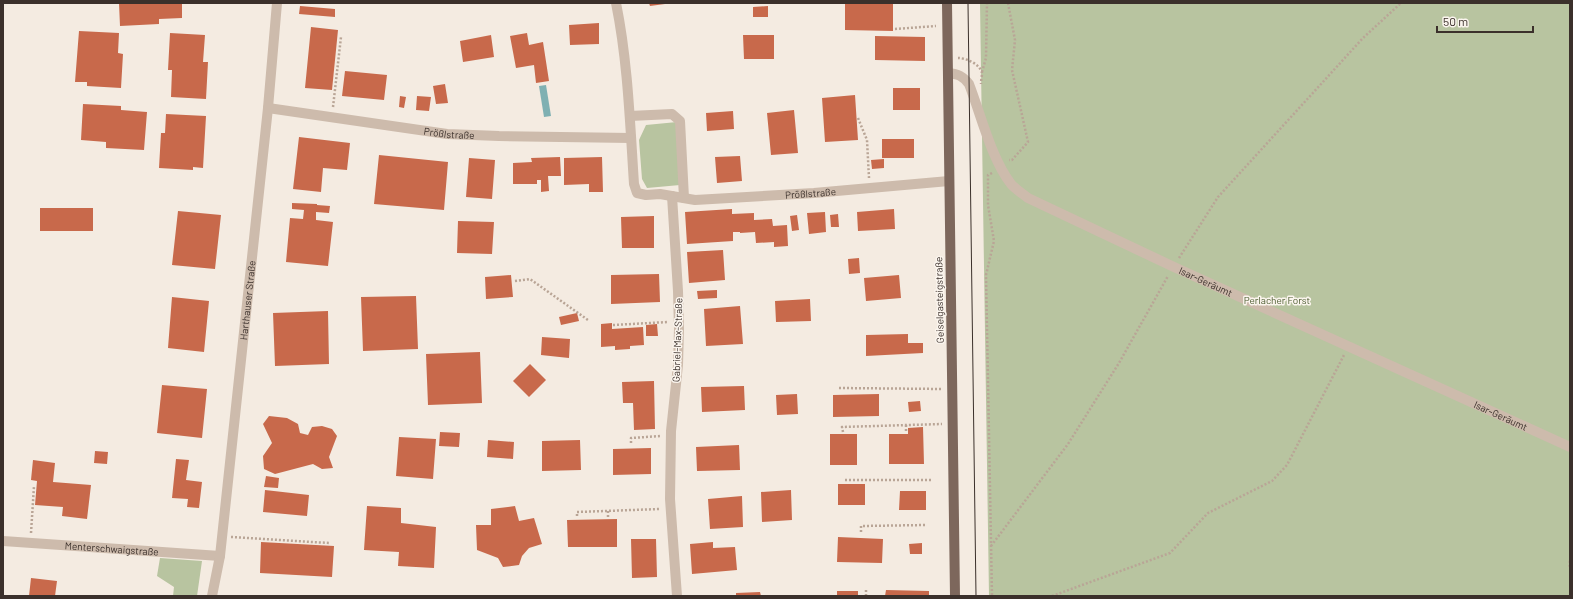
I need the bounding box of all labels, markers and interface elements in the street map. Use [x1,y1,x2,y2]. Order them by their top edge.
scale bar [1437,8,1533,34]
text: 50 m [1443,14,1468,28]
street label: Prößlstraße [423,125,475,141]
street label: Prößlstraße [785,185,836,201]
street label: Geiselgasteigstraße [932,257,946,343]
street label: Harthauser Straße [237,260,258,341]
street label: Isar-Geräumt [1177,264,1235,299]
park label: Perlacher Forst [1244,294,1311,306]
street label: Gabriel-Max-Straße [670,298,684,382]
street label: Isar-Geräumt [1472,398,1530,433]
street label: Menterschwaigstraße [64,539,159,558]

